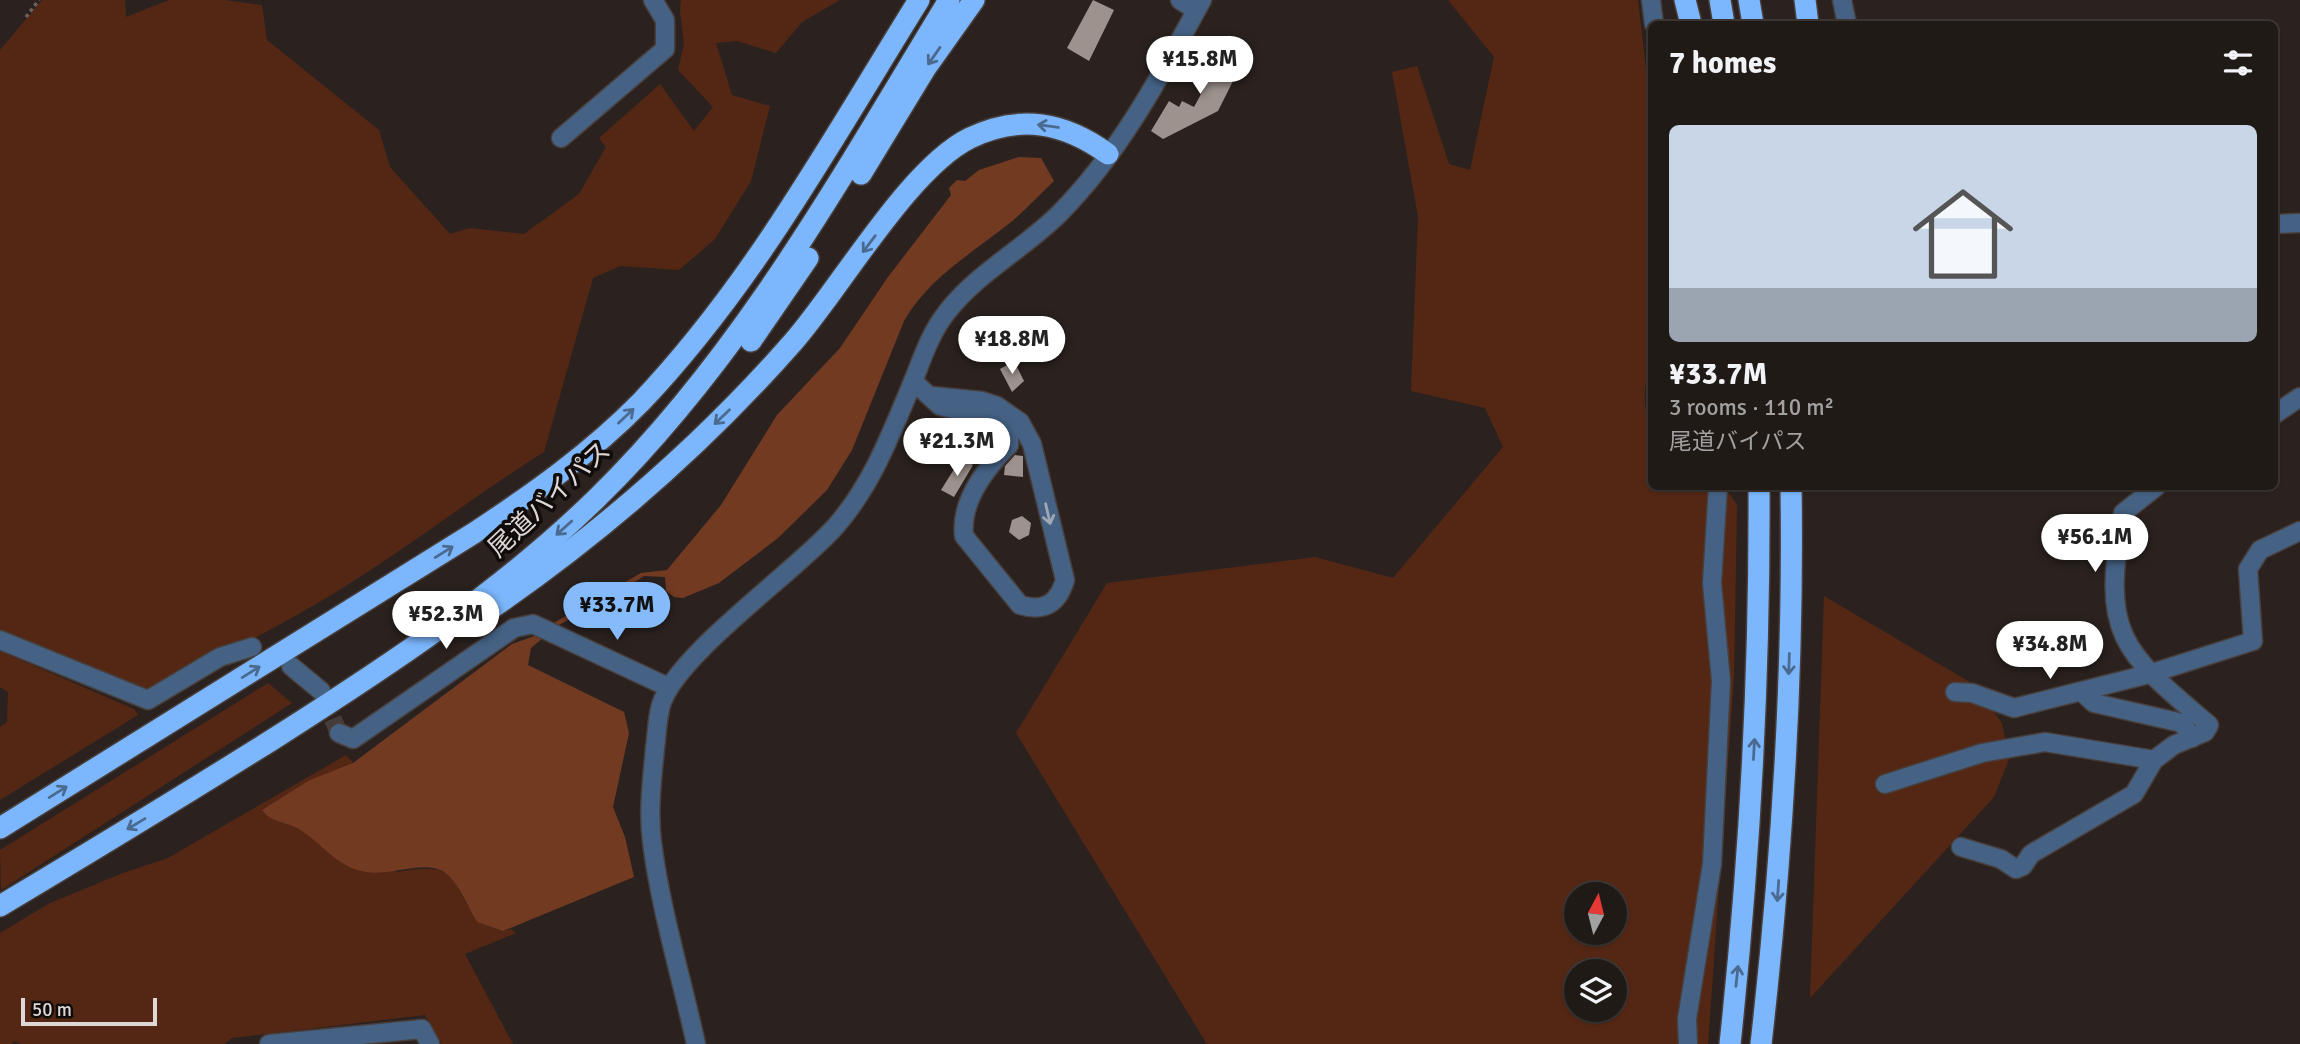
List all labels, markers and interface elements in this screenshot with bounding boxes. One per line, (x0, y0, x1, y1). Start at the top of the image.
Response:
pin: ¥15.8M (1143, 36, 1257, 96)
text: ¥15.8M (1162, 44, 1238, 73)
icon: filters (2219, 44, 2257, 82)
text: 7 homes (1669, 45, 1776, 82)
one-way arrow (927, 46, 941, 65)
one-way arrow (1037, 119, 1059, 132)
icon: home (1900, 171, 2026, 297)
one-way arrow (862, 234, 877, 253)
pin: ¥18.8M (955, 316, 1069, 376)
text: ¥18.8M (974, 324, 1050, 353)
text: ¥33.7M (1669, 356, 1767, 393)
text: 3 rooms · 110 m² (1669, 393, 1834, 422)
one-way arrow (617, 407, 634, 424)
one-way arrow (714, 408, 731, 425)
pin: ¥21.3M (900, 419, 1014, 478)
text: ¥21.3M (919, 426, 995, 455)
text: 尾道バイパス (1669, 427, 1807, 456)
street label: 尾道バイパス (482, 435, 617, 564)
one-way arrow (1042, 502, 1055, 525)
pin: ¥56.1M (2038, 514, 2152, 574)
one-way arrow (555, 520, 573, 536)
text: ¥56.1M (2057, 522, 2133, 551)
one-way arrow (434, 544, 454, 558)
pin: ¥33.7M (560, 582, 674, 642)
text: ¥33.7M (579, 590, 655, 619)
pin: ¥52.3M (389, 592, 503, 651)
text: ¥52.3M (408, 599, 484, 628)
pin: ¥34.8M (1993, 622, 2107, 681)
text: ¥34.8M (2012, 629, 2088, 658)
one-way arrow (1783, 652, 1796, 675)
one-way arrow (241, 664, 260, 679)
one-way arrow (1748, 738, 1761, 761)
one-way arrow (48, 785, 67, 800)
one-way arrow (126, 817, 146, 831)
one-way arrow (1771, 880, 1784, 903)
north arrow (1564, 882, 1628, 945)
map controls (1564, 882, 1627, 1022)
button: layers (1564, 959, 1627, 1022)
one-way arrow (1731, 965, 1744, 988)
scale bar (21, 995, 158, 1027)
text: 50 m (32, 998, 72, 1022)

